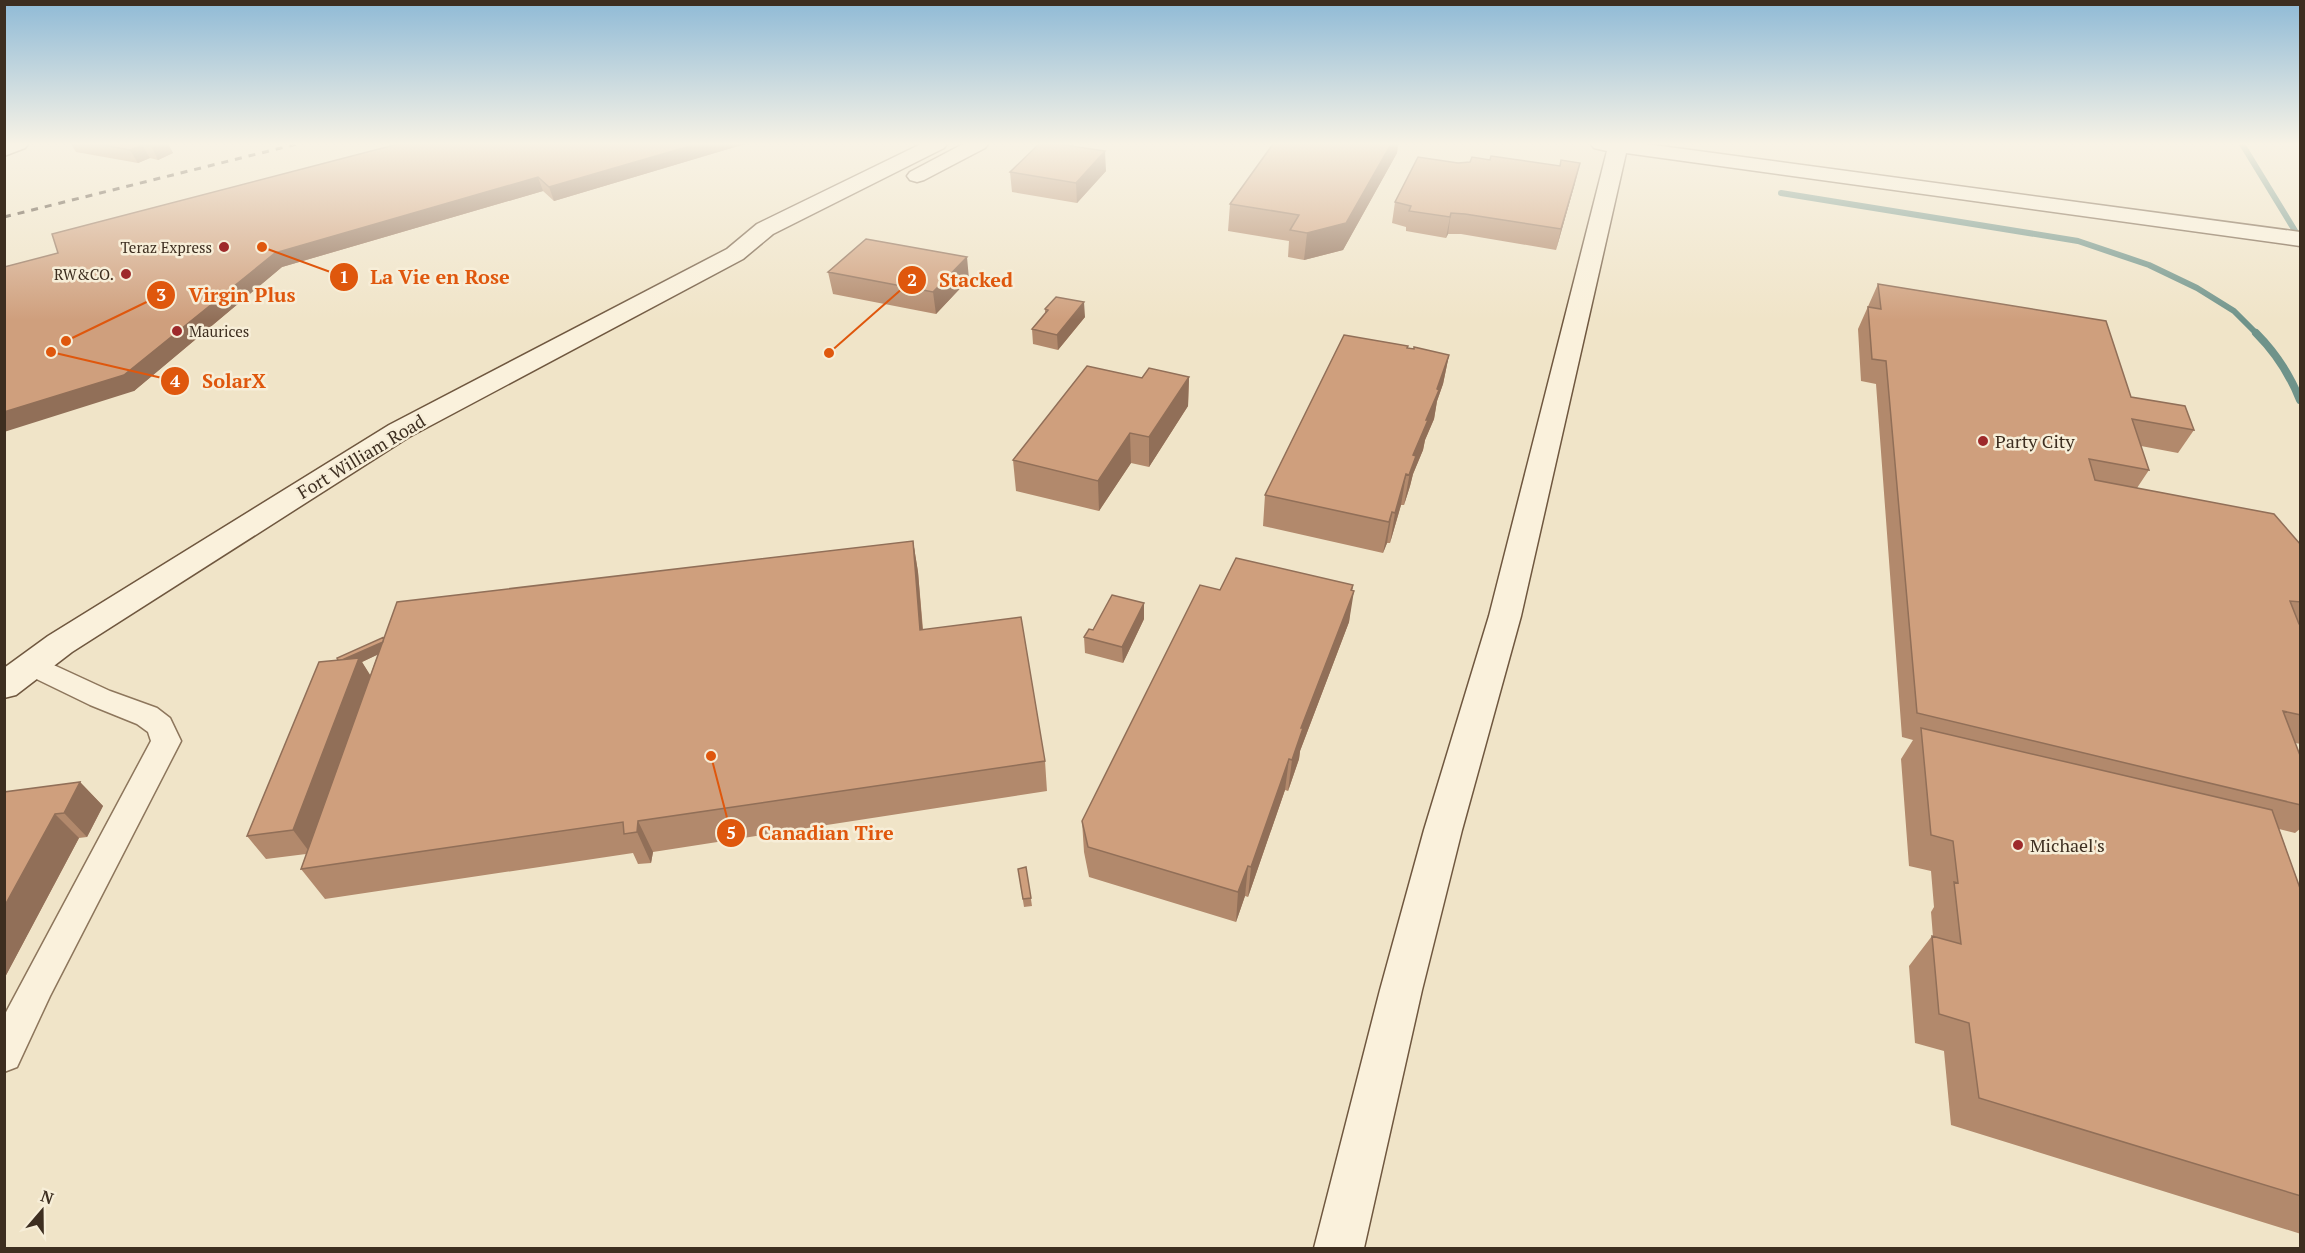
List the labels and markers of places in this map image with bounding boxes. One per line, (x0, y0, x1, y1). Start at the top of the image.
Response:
place label: Teraz Express (121, 237, 212, 257)
marker: Teraz Express (217, 240, 231, 254)
callout: La Vie en Rose (329, 258, 522, 296)
callout: Stacked (897, 261, 1025, 299)
place label: RW&CO. (54, 264, 114, 284)
marker: RW&CO. (119, 267, 133, 281)
callout: Virgin Plus (146, 276, 307, 314)
place label: Maurices (189, 321, 249, 341)
marker: Maurices (170, 324, 184, 338)
callout: SolarX (160, 362, 278, 400)
place label: Party City (1995, 429, 2076, 453)
marker: Party City (1976, 434, 1990, 448)
callout: Canadian Tire (716, 814, 905, 852)
place label: Michael's (2030, 833, 2105, 857)
marker: Michael's (2011, 838, 2025, 852)

